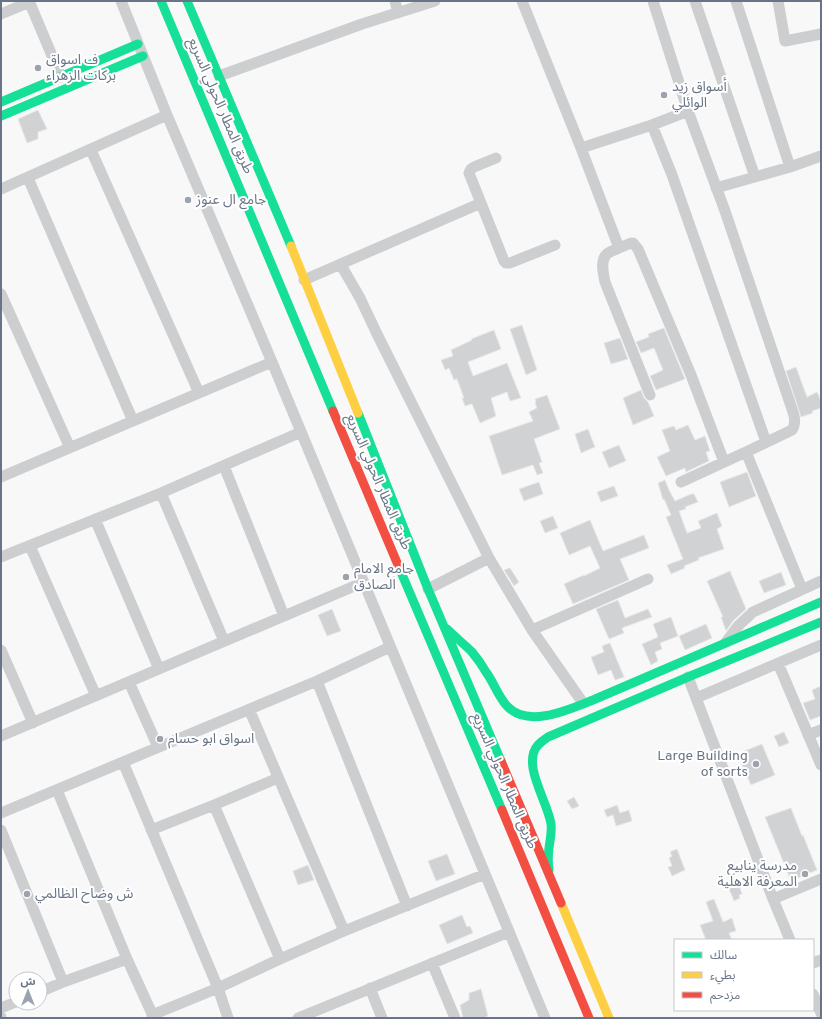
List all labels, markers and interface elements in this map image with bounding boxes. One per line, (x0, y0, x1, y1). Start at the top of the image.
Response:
street label: طريق المطار الحولي السريع (182, 35, 256, 177)
place label: ف اسواق بركات الزهراء (46, 52, 116, 85)
marker: ف اسواق بركات الزهراء (33, 63, 43, 73)
place label: أسواق زيد الوائلي (672, 77, 727, 113)
marker: أسواق زيد الوائلي (659, 90, 669, 100)
place label: جامع ال عنوز (195, 192, 266, 210)
marker: جامع ال عنوز (183, 195, 193, 205)
street label: طريق المطار الحولي السريع (340, 411, 414, 553)
place label: جامع الامام الصادق (354, 561, 414, 594)
marker: جامع الامام الصادق (341, 572, 351, 582)
street label: طريق المطار الحولي السريع (466, 710, 540, 852)
place label: اسواق ابو حسام (168, 731, 254, 749)
marker: اسواق ابو حسام (155, 734, 165, 744)
place label: Large Building of sorts (657, 748, 748, 781)
marker: Large Building of sorts (751, 759, 761, 769)
place label: مدرسة ينابيع المعرفة الاهلية (717, 858, 797, 891)
marker: مدرسة ينابيع المعرفة الاهلية (800, 869, 810, 879)
place label: ش وضاح الظالمي (35, 886, 134, 904)
marker: ش وضاح الظالمي (22, 889, 32, 899)
legend (674, 939, 814, 1011)
text: سالك (710, 948, 737, 964)
text: بطيء (710, 968, 736, 985)
north arrow (8, 971, 48, 1011)
text: ش (20, 975, 36, 989)
text: مزدحم (710, 988, 740, 1004)

